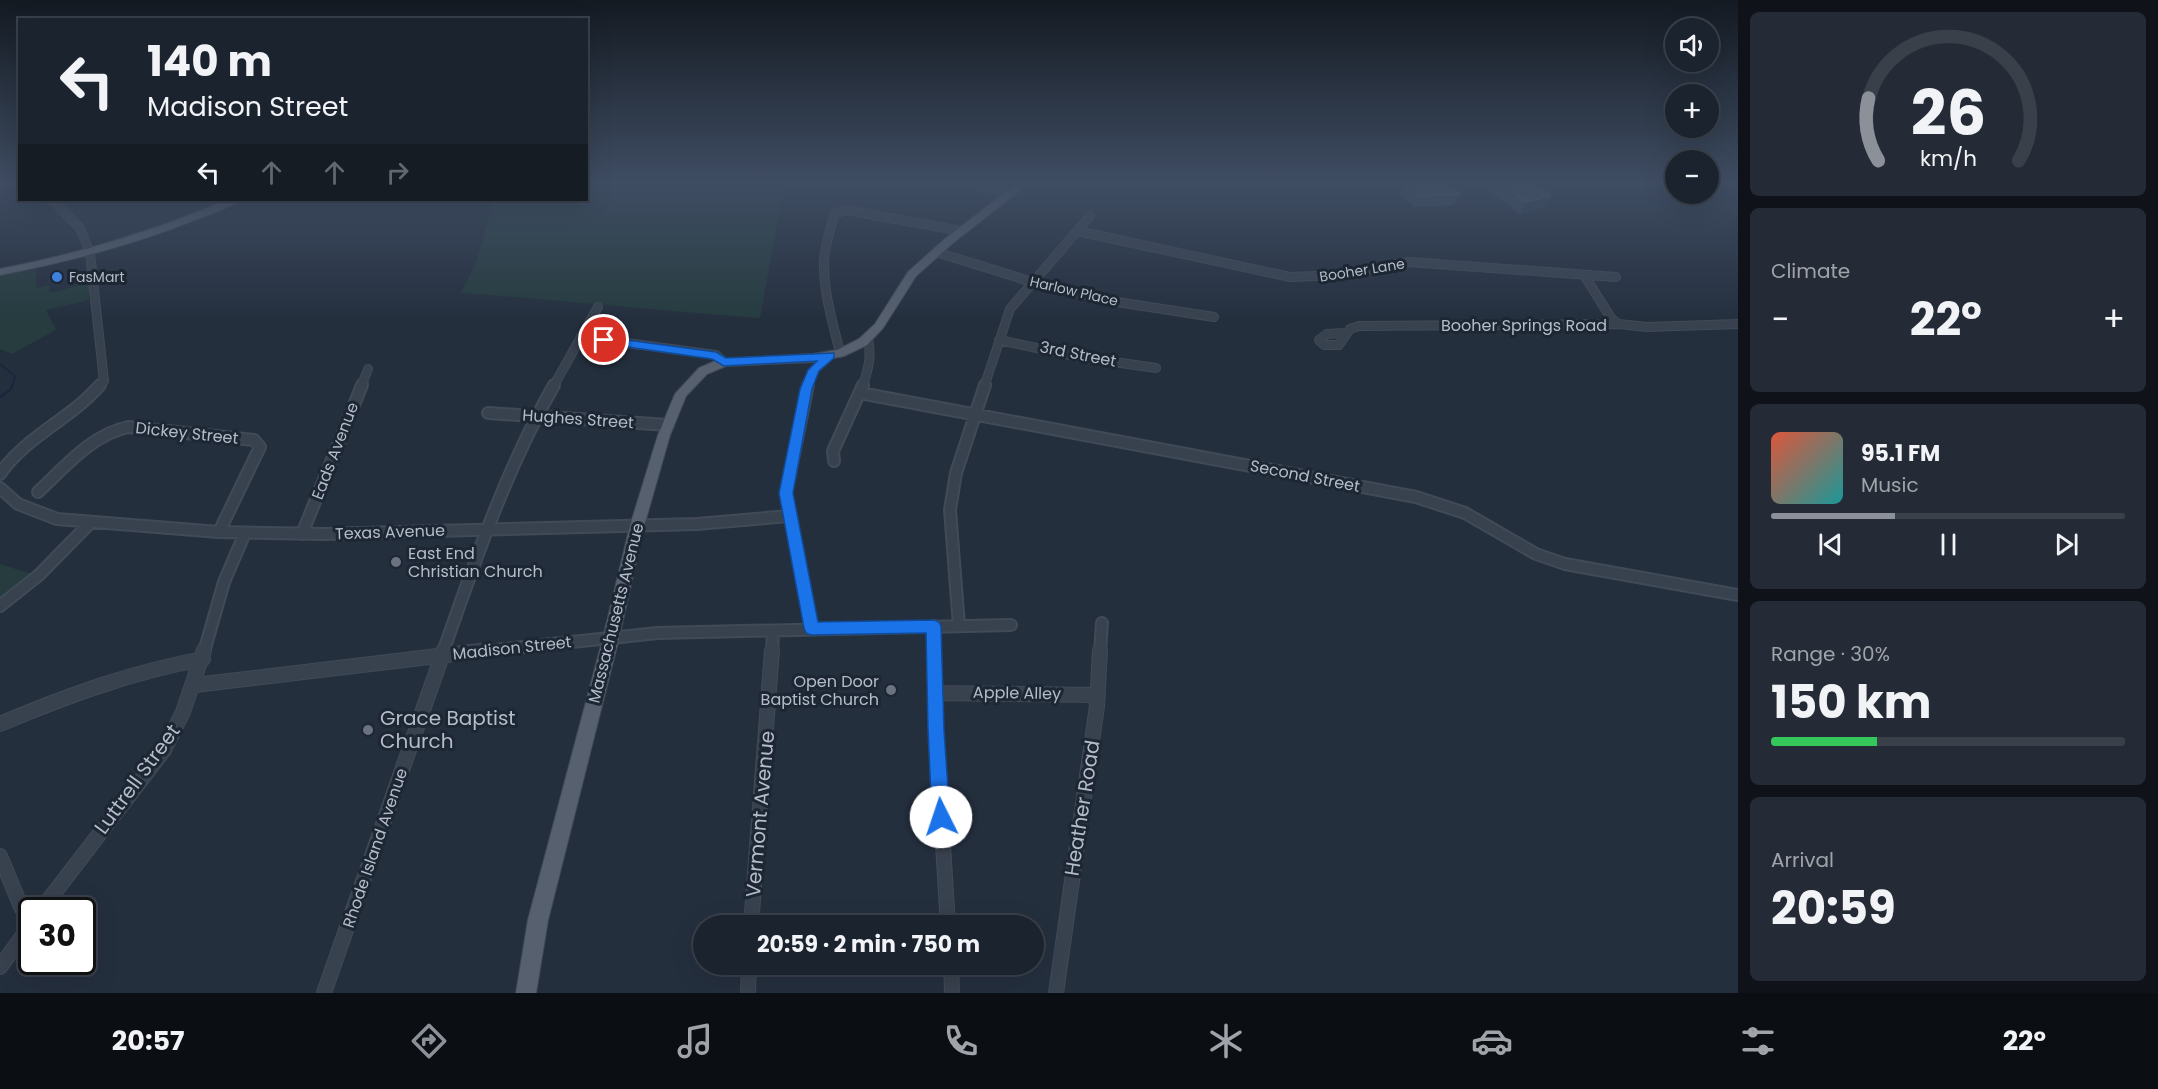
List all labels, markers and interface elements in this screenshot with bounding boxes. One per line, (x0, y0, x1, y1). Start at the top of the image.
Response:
map controls (1665, 18, 1719, 204)
button: sound (1665, 18, 1719, 72)
text: 140 m (147, 32, 272, 91)
icon: left (48, 42, 126, 120)
text: 26 (1910, 69, 1986, 157)
button: + (1665, 84, 1719, 138)
text: Madison Street (147, 88, 348, 125)
text: km/h (1919, 143, 1977, 174)
button: − (1665, 150, 1719, 204)
icon: left (192, 156, 225, 189)
icon: ahead (255, 156, 288, 189)
icon: ahead (318, 156, 351, 189)
icon: right (381, 156, 414, 189)
street label: Booher Lane (1318, 253, 1406, 287)
text: Climate (1771, 257, 1850, 285)
place label: FasMart (69, 267, 125, 287)
marker: FasMart (50, 270, 64, 284)
street label: Harlow Place (1028, 271, 1120, 311)
text: 22° (1910, 288, 1982, 351)
text: − (1771, 296, 1789, 343)
text: + (2102, 296, 2125, 343)
pin (578, 314, 629, 365)
street label: Booher Springs Road (1441, 314, 1607, 337)
icon: arrive (587, 323, 620, 356)
street label: 3rd Street (1038, 335, 1118, 373)
street label: Eads Avenue (306, 399, 364, 503)
street label: Hughes Street (521, 404, 635, 434)
street label: Dickey Street (134, 416, 240, 450)
text: 95.1 FM (1861, 438, 1940, 469)
street label: Second Street (1248, 454, 1362, 498)
text: Music (1861, 471, 1919, 499)
street label: Texas Avenue (335, 519, 445, 545)
street label: Massachusetts Avenue (582, 520, 650, 706)
icon: previous (1814, 528, 1847, 561)
icon: pause (1932, 528, 1965, 561)
icon: next (2050, 528, 2083, 561)
place label: East End Christian Church (408, 542, 543, 583)
marker: East End Christian Church (389, 555, 403, 569)
street label: Madison Street (451, 630, 573, 666)
text: Range · 30% (1771, 640, 1890, 668)
place label: Open Door Baptist Church (761, 670, 879, 711)
text: 150 km (1771, 671, 1932, 734)
street label: Apple Alley (973, 681, 1061, 705)
marker: Open Door Baptist Church (884, 683, 898, 697)
place label: Grace Baptist Church (380, 704, 516, 755)
street label: Luttrell Street (88, 718, 186, 840)
marker: Grace Baptist Church (361, 723, 375, 737)
street label: Vermont Avenue (739, 729, 781, 899)
street label: Heather Road (1057, 738, 1107, 878)
street label: Rhode Island Avenue (337, 765, 413, 931)
position arrow (909, 785, 973, 849)
text: Arrival (1771, 846, 1834, 874)
text: 20:59 (1771, 877, 1896, 940)
speed limit sign: 30 (18, 897, 96, 975)
text: 20:59 · 2 min · 750 m (757, 929, 980, 960)
icon: directions (408, 1020, 450, 1062)
icon: music (674, 1020, 716, 1062)
icon: phone (940, 1020, 982, 1062)
icon: climate (1205, 1020, 1247, 1062)
icon: car (1471, 1020, 1513, 1062)
icon: filters (1737, 1020, 1779, 1062)
text: 20:57 (112, 1022, 185, 1059)
text: 22° (2003, 1022, 2046, 1059)

